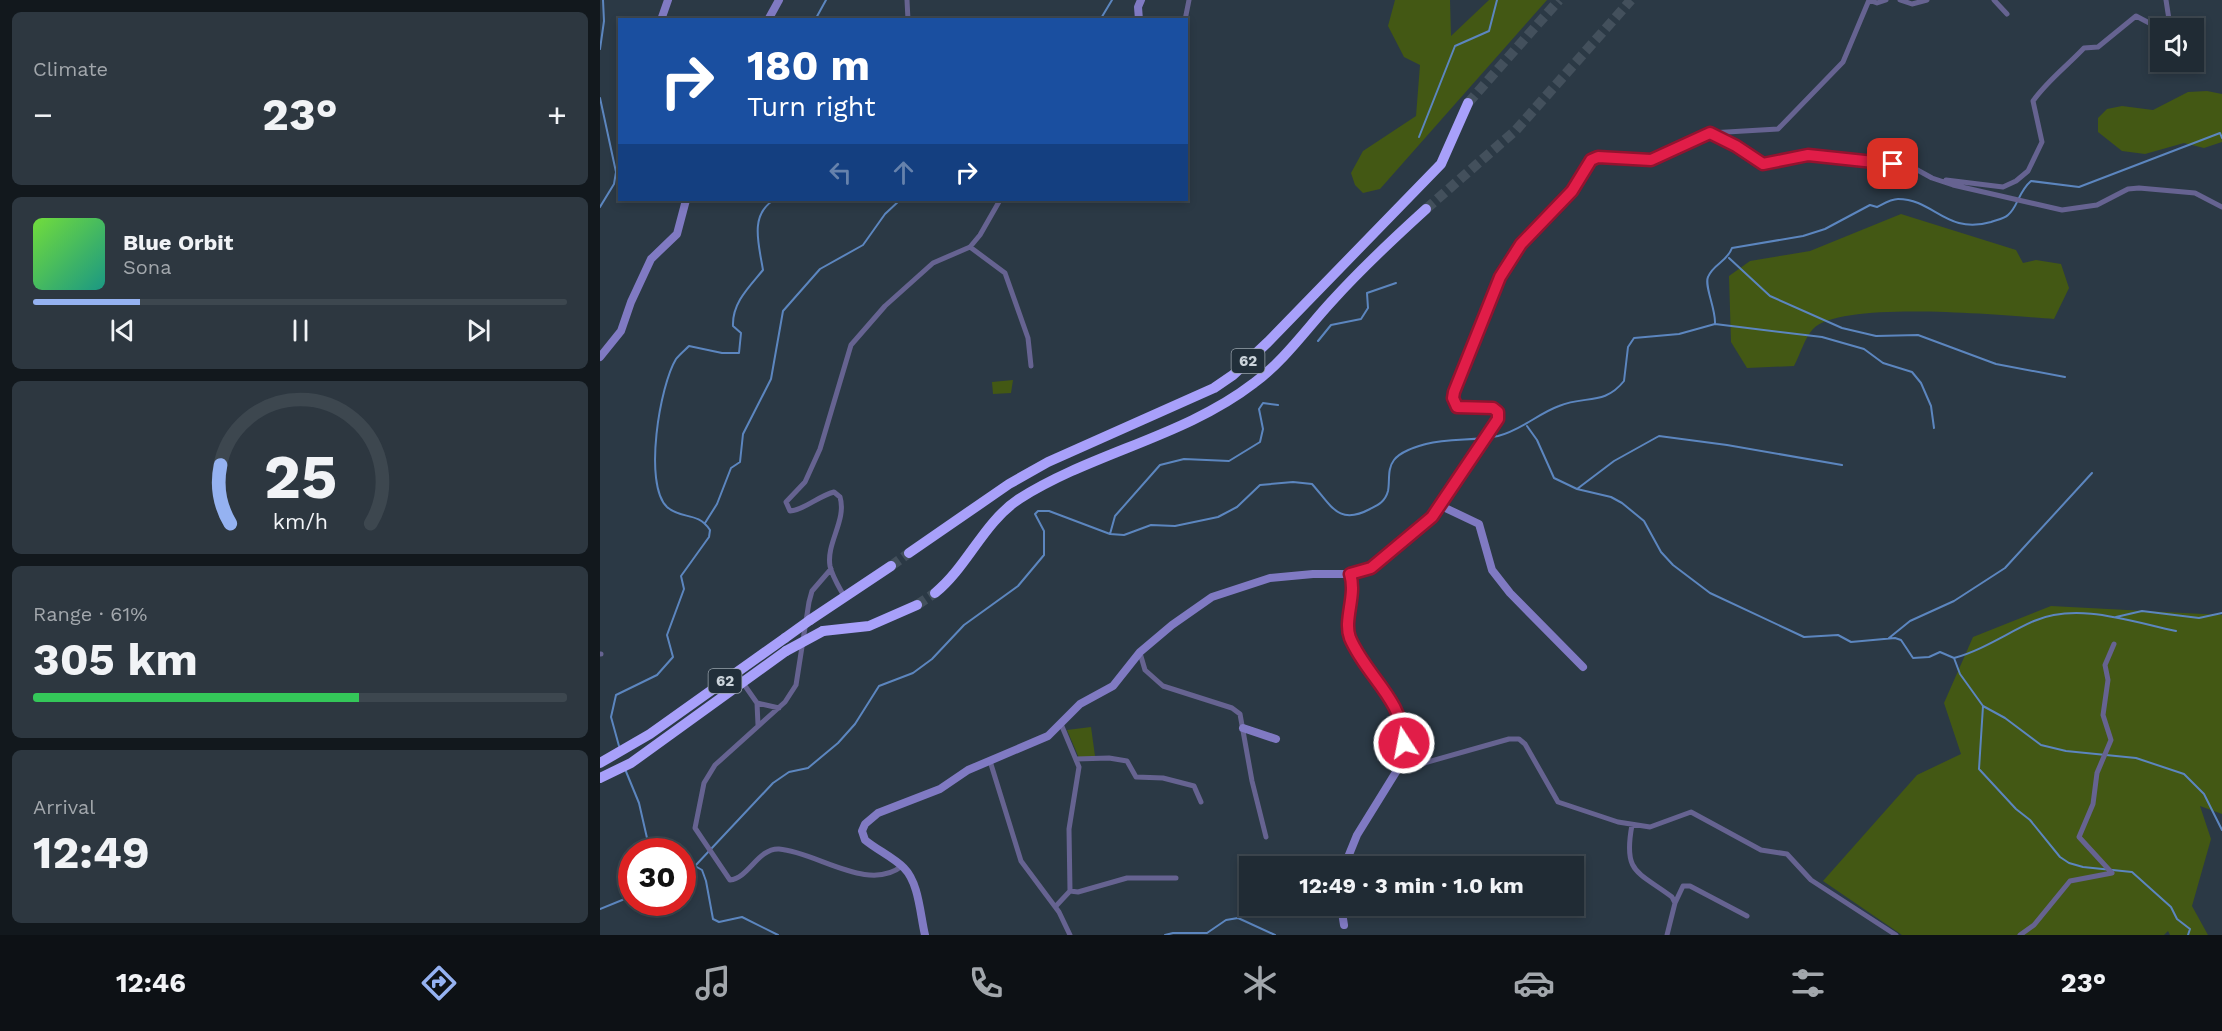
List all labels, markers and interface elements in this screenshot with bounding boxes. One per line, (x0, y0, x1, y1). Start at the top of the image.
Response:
map controls (2150, 18, 2204, 72)
button: sound (2150, 18, 2204, 72)
text: 180 m (747, 41, 870, 90)
icon: right (648, 42, 726, 120)
text: Climate (33, 57, 108, 81)
text: 23° (262, 88, 338, 141)
text: Turn right (747, 91, 876, 123)
text: − (33, 95, 53, 134)
text: + (547, 95, 567, 134)
pin (1867, 138, 1918, 189)
icon: arrive (1876, 147, 1909, 180)
icon: left (824, 156, 857, 189)
icon: ahead (887, 156, 920, 189)
icon: right (950, 156, 983, 189)
text: Blue Orbit (123, 230, 233, 255)
text: Sona (123, 255, 172, 279)
icon: previous (106, 314, 139, 347)
icon: pause (284, 314, 317, 347)
icon: next (462, 314, 495, 347)
road number: 62 (1232, 349, 1264, 373)
text: 25 (263, 441, 337, 514)
text: km/h (272, 510, 328, 535)
text: Range · 61% (33, 602, 147, 626)
text: 305 km (33, 633, 198, 686)
road number: 62 (708, 669, 742, 693)
position arrow (1372, 711, 1436, 775)
text: Arrival (33, 795, 95, 819)
text: 12:49 (33, 826, 150, 879)
speed limit sign: 30 (618, 838, 696, 916)
text: 12:49 · 3 min · 1.0 km (1299, 873, 1524, 898)
icon: directions (418, 962, 460, 1004)
icon: music (692, 962, 734, 1004)
icon: phone (965, 962, 1007, 1004)
icon: climate (1239, 962, 1281, 1004)
icon: car (1513, 962, 1555, 1004)
icon: filters (1787, 962, 1829, 1004)
text: 12:46 (116, 967, 186, 999)
text: 23° (2061, 967, 2106, 999)

